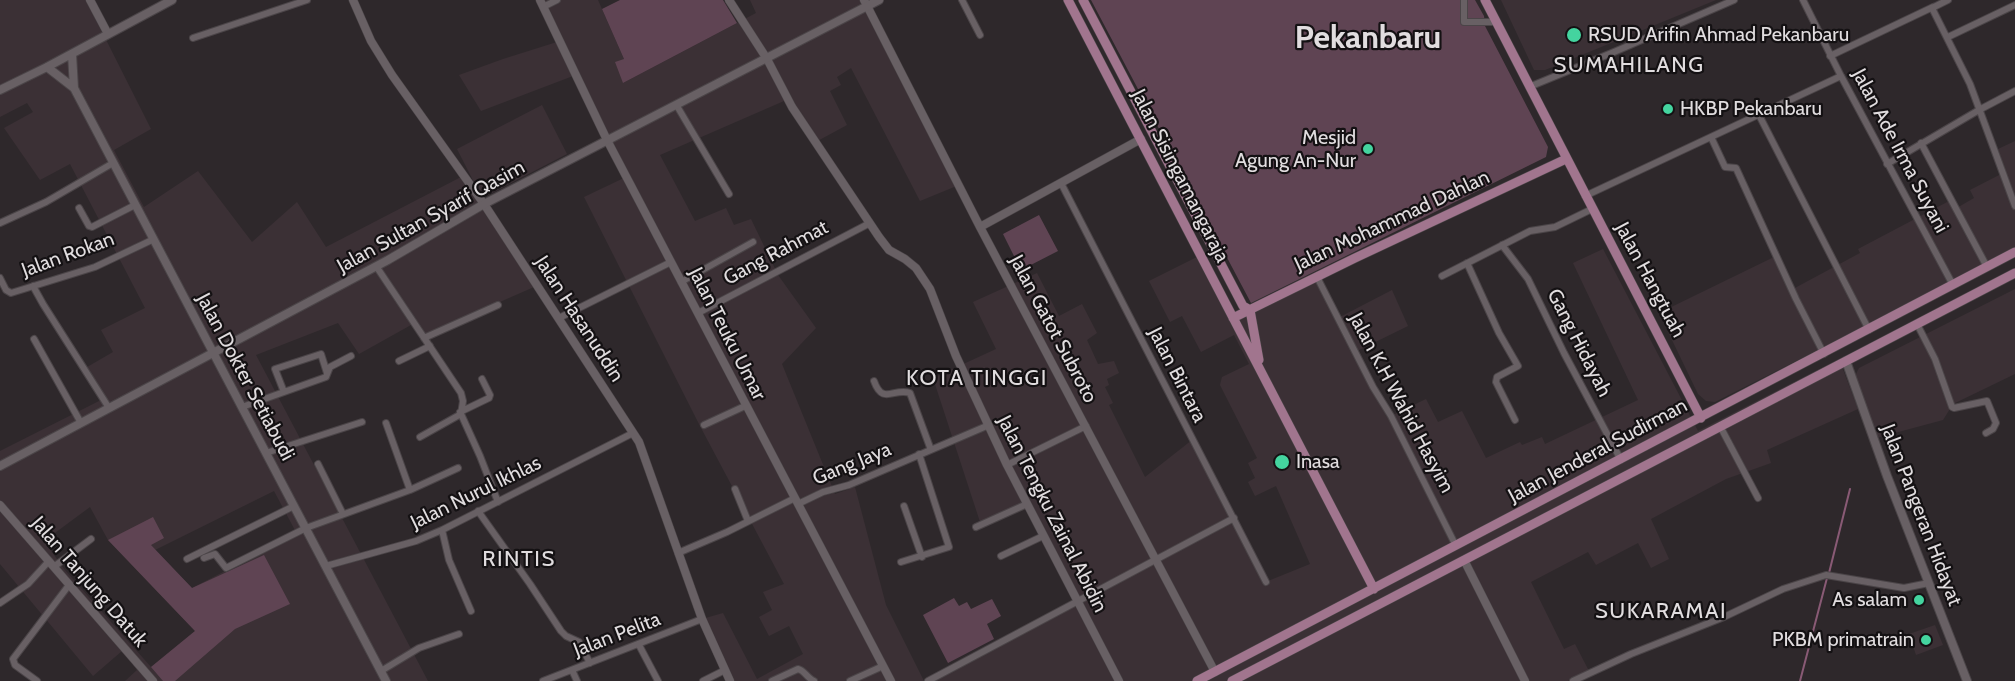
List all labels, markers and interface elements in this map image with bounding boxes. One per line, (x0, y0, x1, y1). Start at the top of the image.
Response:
district label: Pekanbaru (1295, 20, 1441, 58)
place label: RSUD Arifin Ahmad Pekanbaru (1588, 23, 1849, 47)
marker: RSUD Arifin Ahmad Pekanbaru (1565, 26, 1583, 44)
district label: SUMAHILANG (1553, 53, 1705, 79)
street label: Jalan Ade Irma Suyani (1847, 65, 1953, 237)
street label: Jalan Sisingamangaraja (1126, 85, 1234, 267)
place label: HKBP Pekanbaru (1680, 97, 1822, 121)
marker: HKBP Pekanbaru (1661, 102, 1675, 116)
place label: Mesjid Agung An-Nur (1235, 126, 1356, 173)
marker: Mesjid Agung An-Nur (1361, 142, 1375, 156)
street label: Jalan Sultan Syarif Qasim (333, 155, 529, 279)
street label: Jalan Mohammad Dahlan (1291, 165, 1493, 277)
street label: Gang Rahmat (720, 215, 832, 291)
street label: Jalan Hangtuah (1610, 218, 1690, 342)
street label: Jalan Rokan (18, 227, 118, 283)
street label: Jalan Gatot Subroto (1004, 251, 1102, 407)
street label: Jalan Hasanuddin (529, 252, 629, 386)
street label: Jalan Teuku Umar (683, 264, 771, 404)
street label: Gang Hidayah (1542, 285, 1616, 401)
street label: Jalan Dokter Setiabudi (191, 289, 299, 465)
street label: Jalan K.H Wahid Hasyim (1343, 309, 1459, 497)
street label: Jalan Bintara (1143, 323, 1211, 427)
district label: KOTA TINGGI (906, 366, 1048, 392)
street label: Jalan Jenderal Sudirman (1504, 394, 1692, 508)
street label: Jalan Tengku Zainal Abidin (992, 412, 1112, 616)
street label: Jalan Pangeran Hidayat (1875, 421, 1967, 609)
street label: Gang Jaya (809, 437, 895, 491)
place label: Inasa (1296, 450, 1340, 474)
street label: Jalan Nurul Ikhlas (407, 451, 545, 535)
marker: Inasa (1273, 453, 1291, 471)
street label: Jalan Tanjung Datuk (26, 512, 152, 652)
district label: RINTIS (482, 547, 556, 573)
place label: As salam (1832, 588, 1907, 612)
marker: As salam (1912, 593, 1926, 607)
district label: SUKARAMAI (1595, 599, 1727, 625)
street label: Jalan Pelita (570, 607, 664, 663)
place label: PKBM primatrain (1772, 628, 1914, 652)
marker: PKBM primatrain (1919, 633, 1933, 647)

